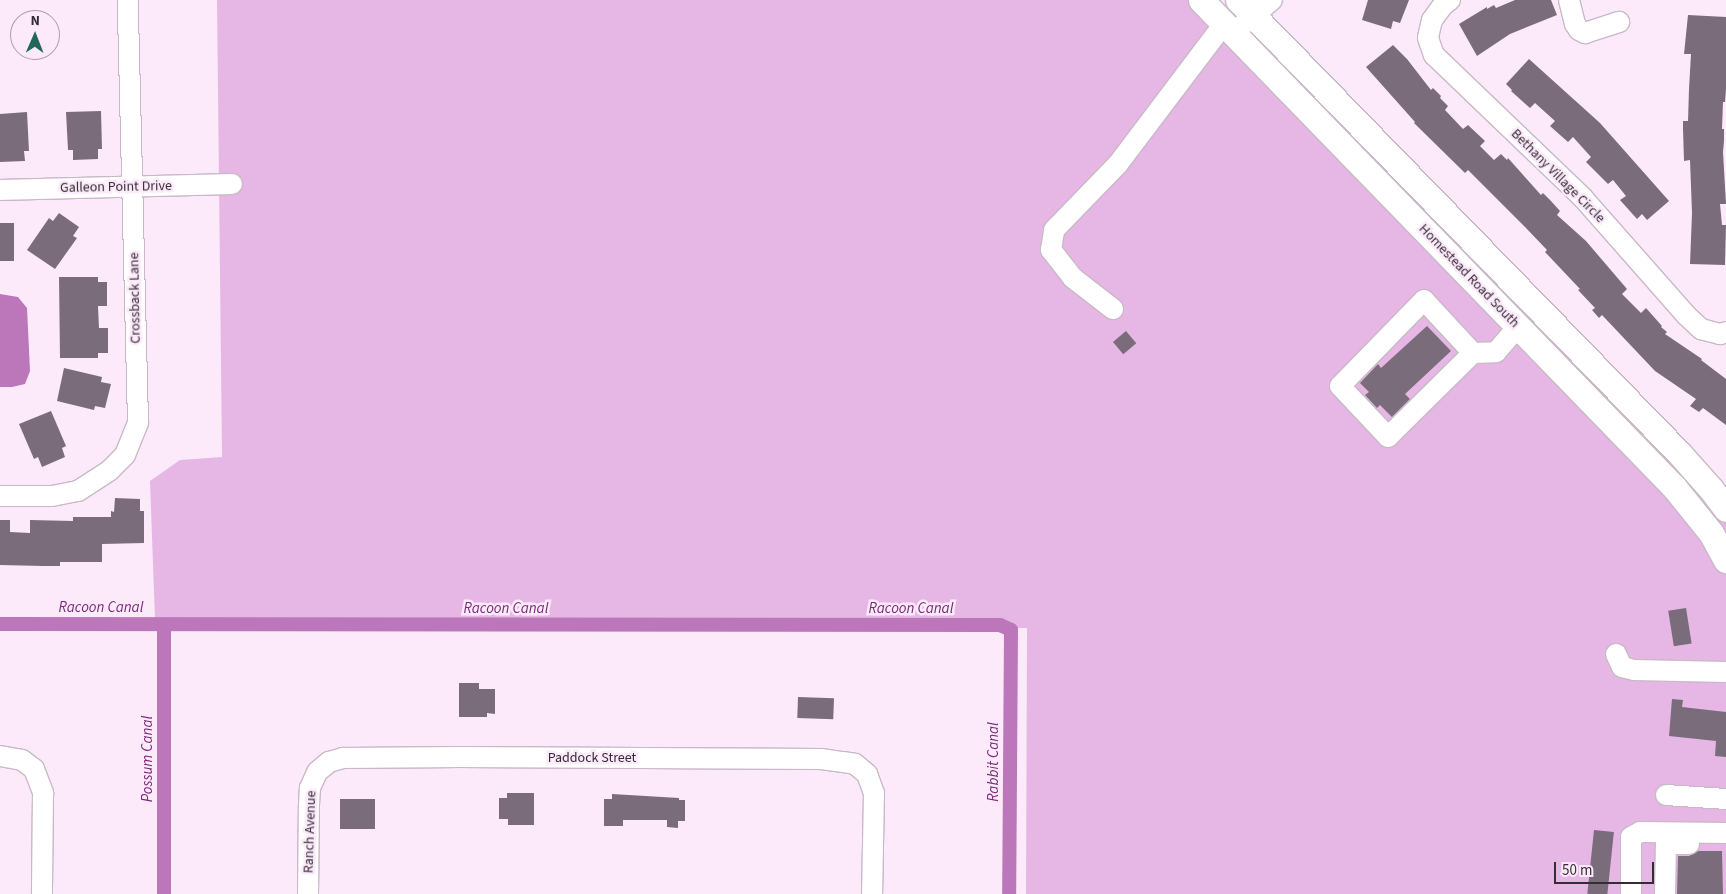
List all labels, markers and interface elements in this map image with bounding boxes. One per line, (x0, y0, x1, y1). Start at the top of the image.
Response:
north arrow (10, 10, 60, 60)
text: N (30, 11, 40, 31)
street label: Bethany Village Circle (1508, 126, 1608, 226)
street label: Galleon Point Drive (60, 178, 172, 196)
street label: Homestead Road South (1415, 221, 1523, 331)
street label: Crossback Lane (126, 252, 144, 344)
water label: Racoon Canal (59, 599, 143, 617)
water label: Racoon Canal (464, 600, 548, 618)
water label: Racoon Canal (869, 600, 953, 618)
water label: Possum Canal (139, 716, 157, 802)
water label: Rabbit Canal (985, 722, 1003, 802)
street label: Paddock Street (548, 750, 636, 766)
street label: Ranch Avenue (300, 790, 320, 874)
scale bar (1556, 852, 1656, 884)
text: 50 m (1562, 860, 1592, 881)

